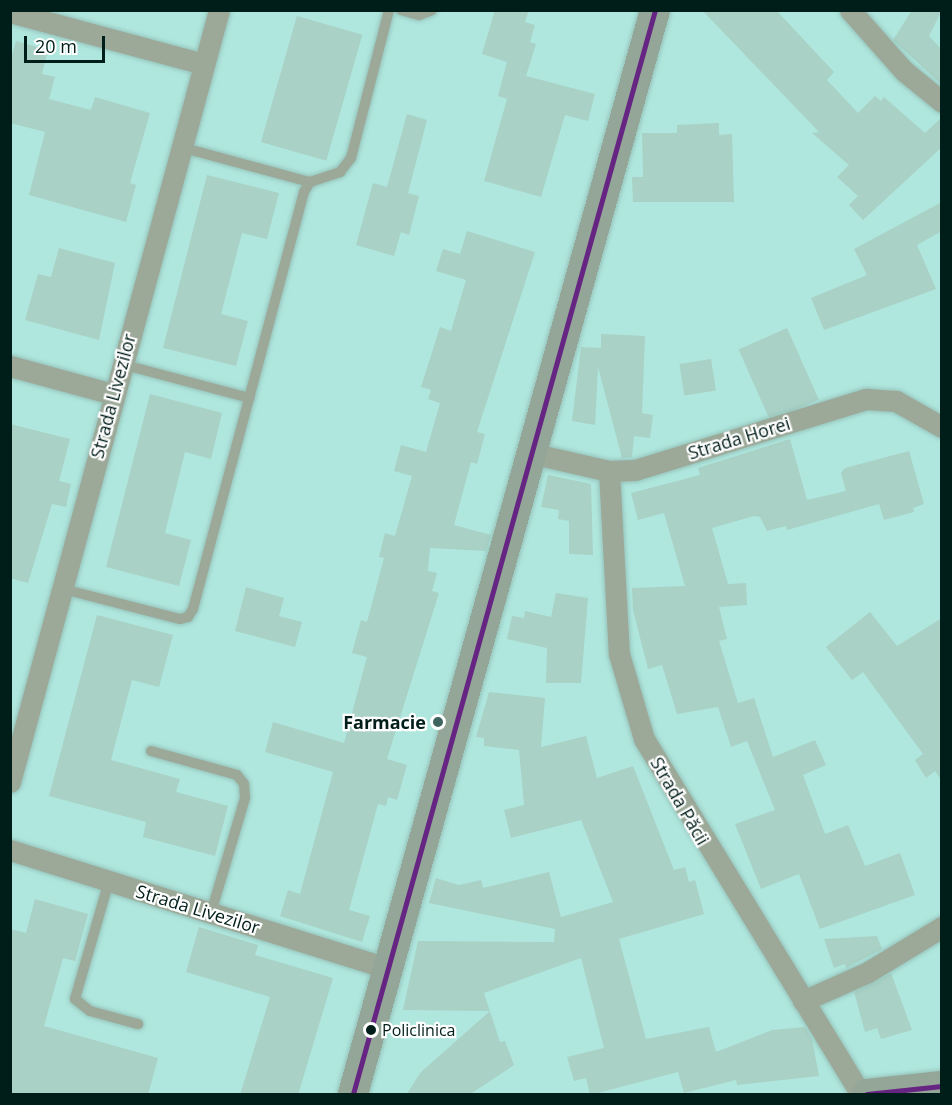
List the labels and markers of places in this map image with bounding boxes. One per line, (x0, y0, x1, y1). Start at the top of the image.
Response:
place label: Farmacie (343, 711, 426, 733)
marker: Farmacie (431, 715, 445, 729)
place label: Policlinica (382, 1020, 455, 1040)
marker: Policlinica (365, 1024, 377, 1036)

